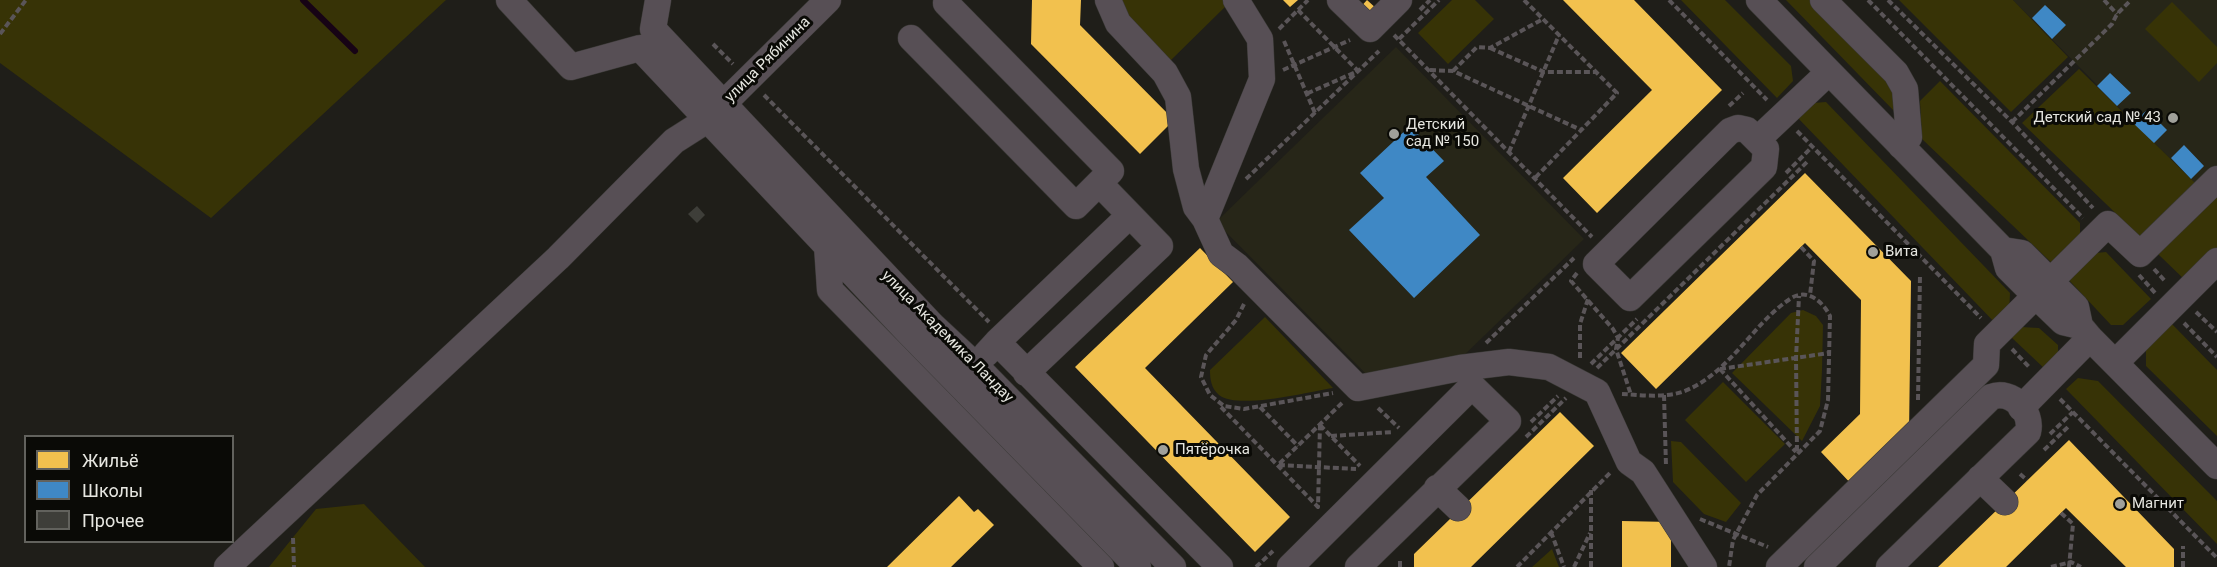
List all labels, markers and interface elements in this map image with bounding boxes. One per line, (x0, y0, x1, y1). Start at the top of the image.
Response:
street label: улица Рябинина (721, 13, 815, 107)
place label: Детский сад № 43 (2033, 109, 2161, 127)
marker: Детский сад № 43 (2166, 111, 2180, 125)
place label: Детский сад № 150 (1406, 116, 1479, 151)
marker: Детский сад № 150 (1387, 127, 1401, 141)
place label: Вита (1885, 243, 1918, 261)
marker: Вита (1866, 245, 1880, 259)
street label: улица Академика Ландау (877, 267, 1017, 407)
legend (24, 435, 234, 543)
place label: Пятёрочка (1175, 441, 1250, 459)
marker: Пятёрочка (1156, 443, 1170, 457)
text: Жильё (82, 450, 138, 471)
text: Школы (82, 480, 143, 501)
place label: Магнит (2132, 495, 2184, 513)
marker: Магнит (2113, 497, 2127, 511)
text: Прочее (82, 510, 144, 531)

